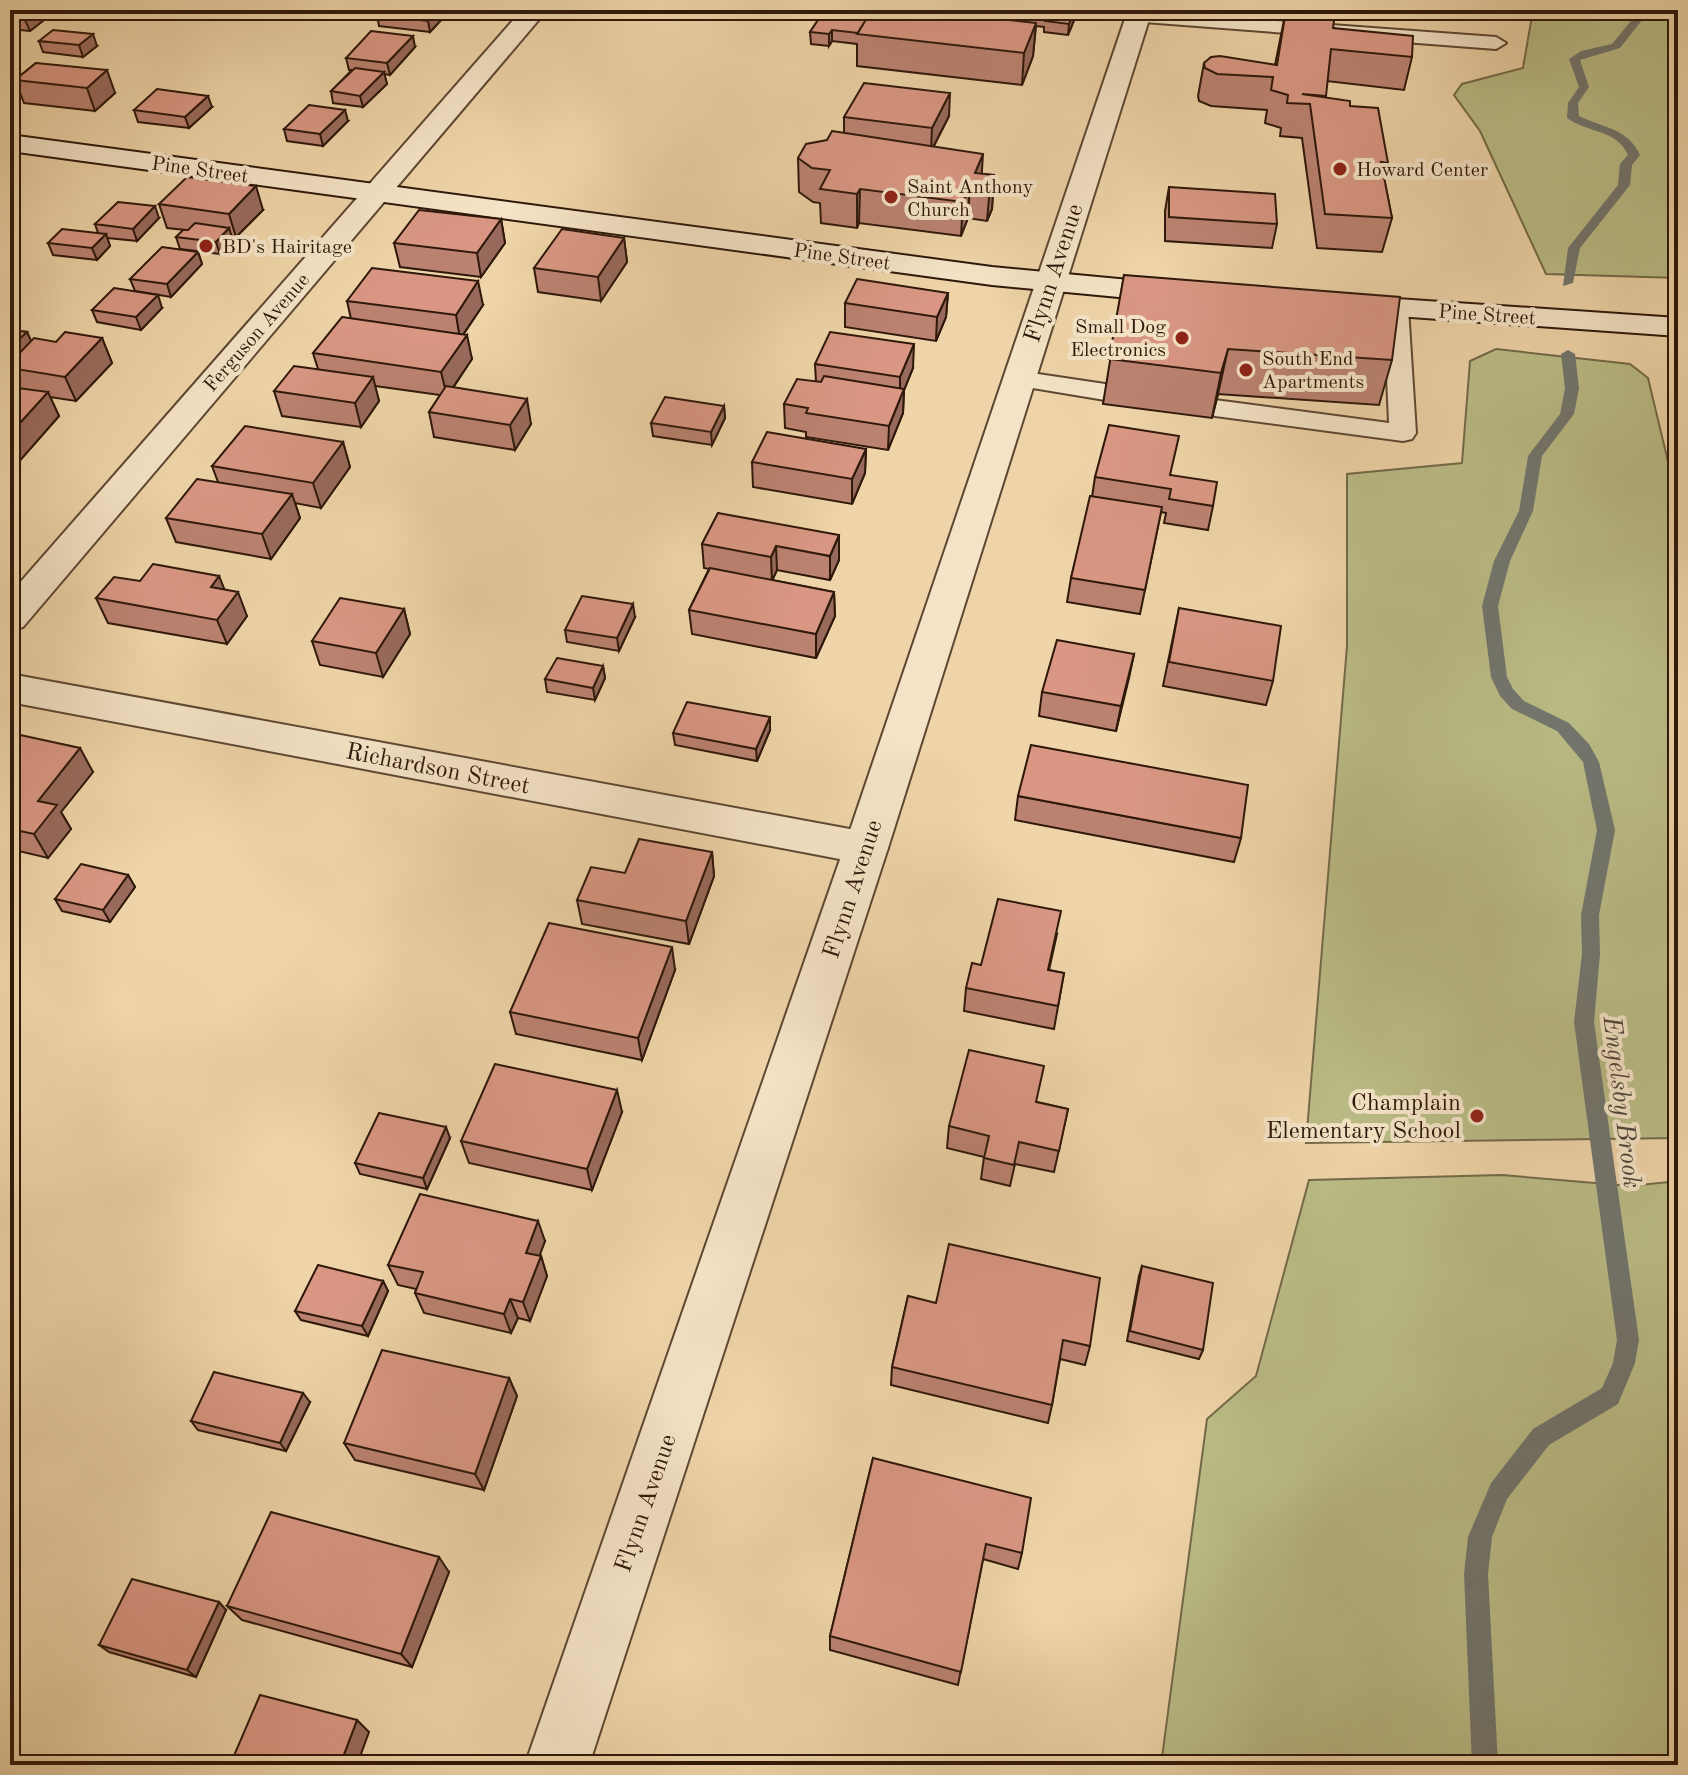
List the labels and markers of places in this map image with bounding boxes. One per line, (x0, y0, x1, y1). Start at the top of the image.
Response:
marker: Howard Center (1331, 160, 1349, 178)
place label: Howard Center (1356, 161, 1488, 181)
place label: Saint Anthony Church (907, 178, 1034, 221)
marker: Saint Anthony Church (882, 188, 900, 206)
marker: BD's Hairitage (197, 237, 215, 255)
place label: BD's Hairitage (222, 238, 352, 258)
place label: Small Dog Electronics (1070, 318, 1166, 361)
marker: Small Dog Electronics (1173, 329, 1191, 347)
place label: South End Apartments (1262, 350, 1364, 393)
marker: South End Apartments (1237, 361, 1255, 379)
place label: Champlain Elementary School (1266, 1092, 1461, 1144)
marker: Champlain Elementary School (1468, 1107, 1486, 1125)

